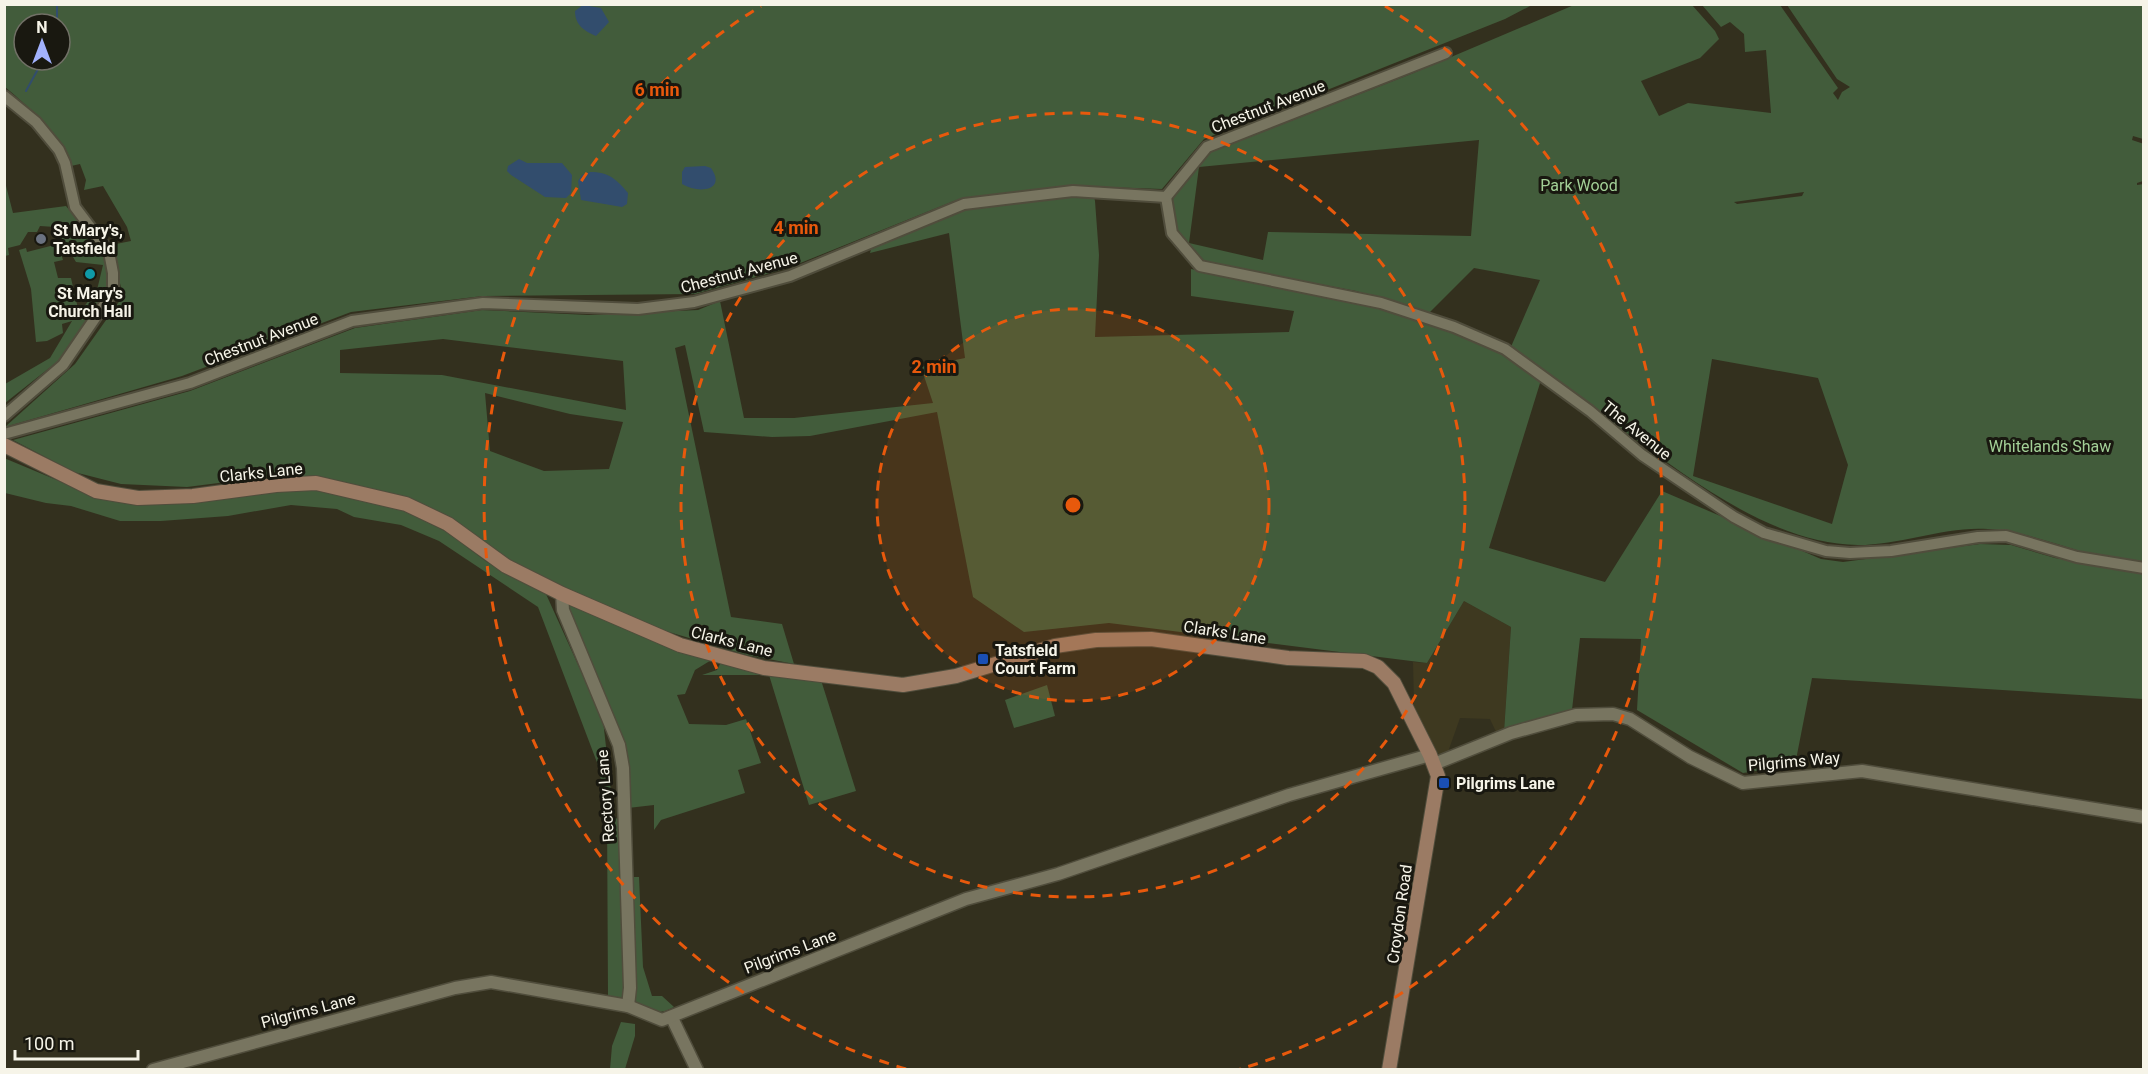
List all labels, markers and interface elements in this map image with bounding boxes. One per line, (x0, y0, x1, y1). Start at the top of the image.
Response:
north arrow (12, 12, 72, 72)
text: N (36, 18, 48, 37)
street label: Chestnut Avenue (1209, 76, 1328, 137)
text: 6 min (634, 79, 680, 100)
park label: Park Wood (1540, 176, 1618, 195)
text: 4 min (773, 217, 819, 238)
place label: St Mary's, Tatsfield (53, 221, 123, 258)
marker: St Mary's, Tatsfield (34, 232, 48, 246)
street label: Chestnut Avenue (679, 248, 800, 297)
marker: St Mary's Church Hall (83, 267, 97, 281)
place label: St Mary's Church Hall (48, 284, 132, 321)
street label: Chestnut Avenue (202, 309, 321, 370)
text: 2 min (911, 356, 957, 377)
street label: The Avenue (1598, 397, 1675, 464)
park label: Whitelands Shaw (1989, 437, 2111, 456)
street label: Clarks Lane (219, 459, 304, 486)
centre of rings (1063, 495, 1083, 515)
street label: Clarks Lane (1182, 617, 1268, 648)
street label: Clarks Lane (689, 622, 775, 661)
place label: Tatsfield Court Farm (995, 641, 1076, 678)
marker: Tatsfield Court Farm (976, 652, 990, 666)
street label: Pilgrims Way (1747, 748, 1841, 775)
street label: Rectory Lane (593, 749, 618, 843)
place label: Pilgrims Lane (1456, 774, 1555, 793)
marker: Pilgrims Lane (1437, 776, 1451, 790)
street label: Croydon Road (1383, 863, 1416, 965)
street label: Pilgrims Lane (741, 925, 839, 978)
street label: Pilgrims Lane (259, 989, 357, 1032)
scale bar (15, 1023, 138, 1061)
text: 100 m (24, 1033, 75, 1054)

